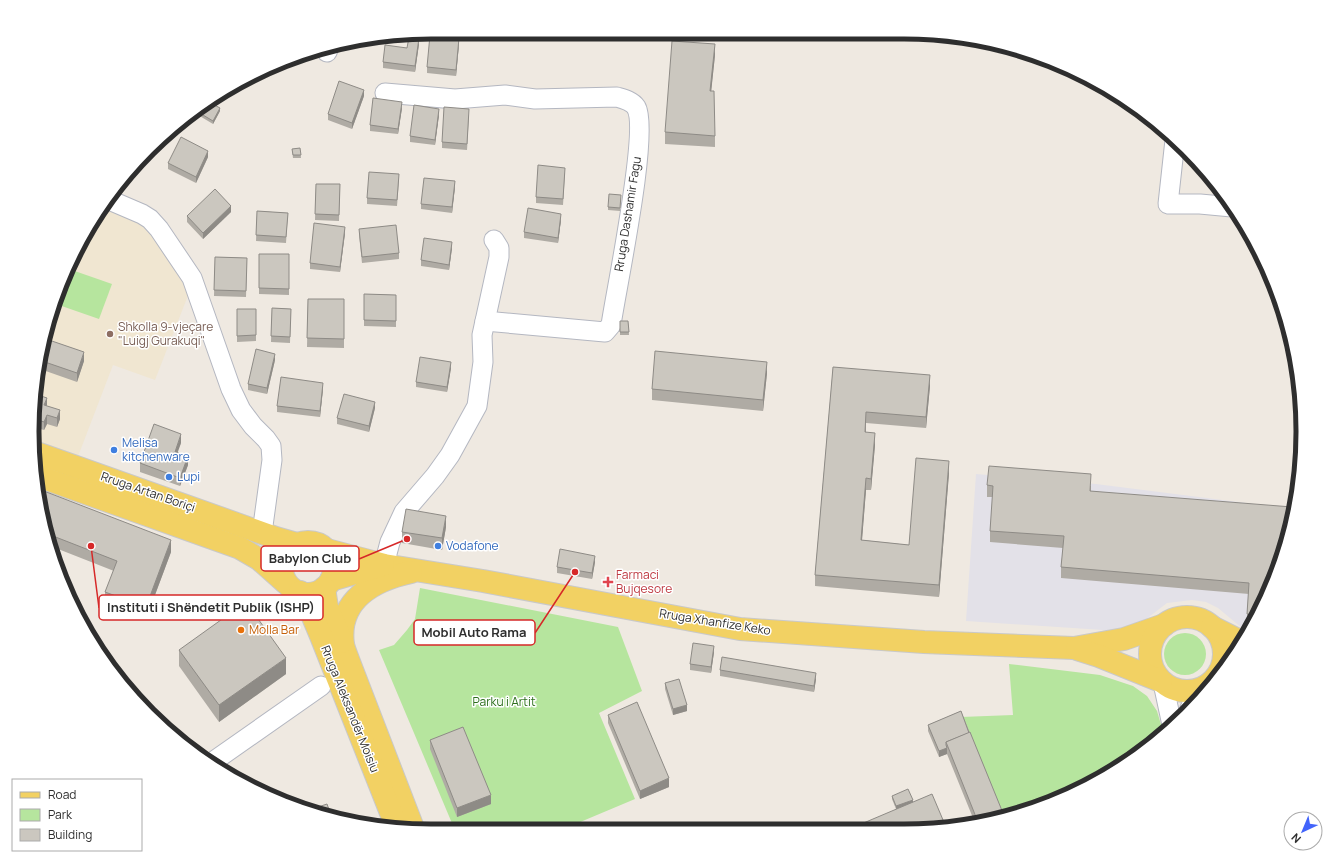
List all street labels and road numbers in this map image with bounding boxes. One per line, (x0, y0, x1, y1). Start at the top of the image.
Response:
street label: Rruga Dashamir Fagu (610, 155, 645, 273)
street label: Rruga Artan Boriçi (99, 467, 198, 516)
street label: Rruga Xhanfize Keko (658, 604, 772, 639)
street label: Rruga Aleksandër Moisiu (317, 643, 384, 775)

